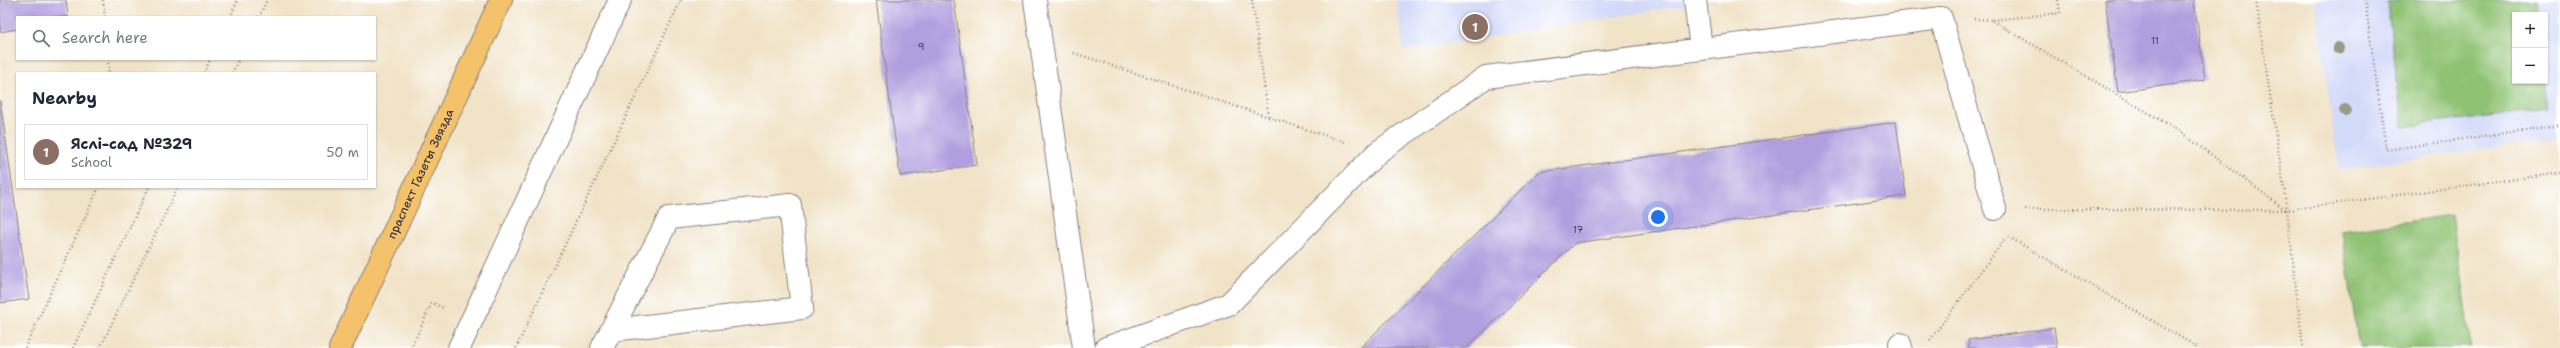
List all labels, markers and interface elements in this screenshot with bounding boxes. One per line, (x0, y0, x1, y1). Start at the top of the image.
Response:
pin: 1 (1462, 12, 1488, 42)
map controls (2512, 12, 2548, 84)
button: + (2512, 12, 2548, 48)
search box (16, 16, 376, 60)
icon: search (30, 27, 52, 49)
text: Search here (62, 28, 148, 48)
house number: 11 (2151, 34, 2159, 47)
house number: 9 (918, 40, 925, 53)
button: − (2512, 48, 2548, 84)
text: Nearby (32, 87, 97, 109)
street label: праспект Газеты Звязда (384, 106, 458, 241)
text: Яслі-сад №329 (71, 134, 192, 154)
text: 1 (43, 144, 49, 161)
text: 50 m (326, 144, 359, 161)
text: School (71, 154, 112, 171)
your location (1648, 207, 1668, 227)
house number: 17 (1573, 223, 1583, 236)

